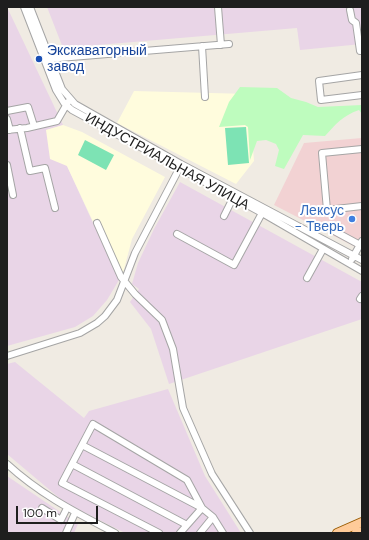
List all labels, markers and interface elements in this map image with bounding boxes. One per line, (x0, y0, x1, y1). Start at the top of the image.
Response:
place label: Экскаваторный завод (47, 43, 147, 76)
marker: Экскаваторный завод (34, 54, 44, 64)
street label: ИНДУСТРИАЛЬНАЯ УЛИЦА (82, 110, 252, 214)
place label: Лексус - Тверь (295, 203, 344, 236)
marker: Лексус - Тверь (347, 214, 357, 224)
scale bar (18, 498, 100, 524)
text: 100 m (23, 505, 57, 521)

